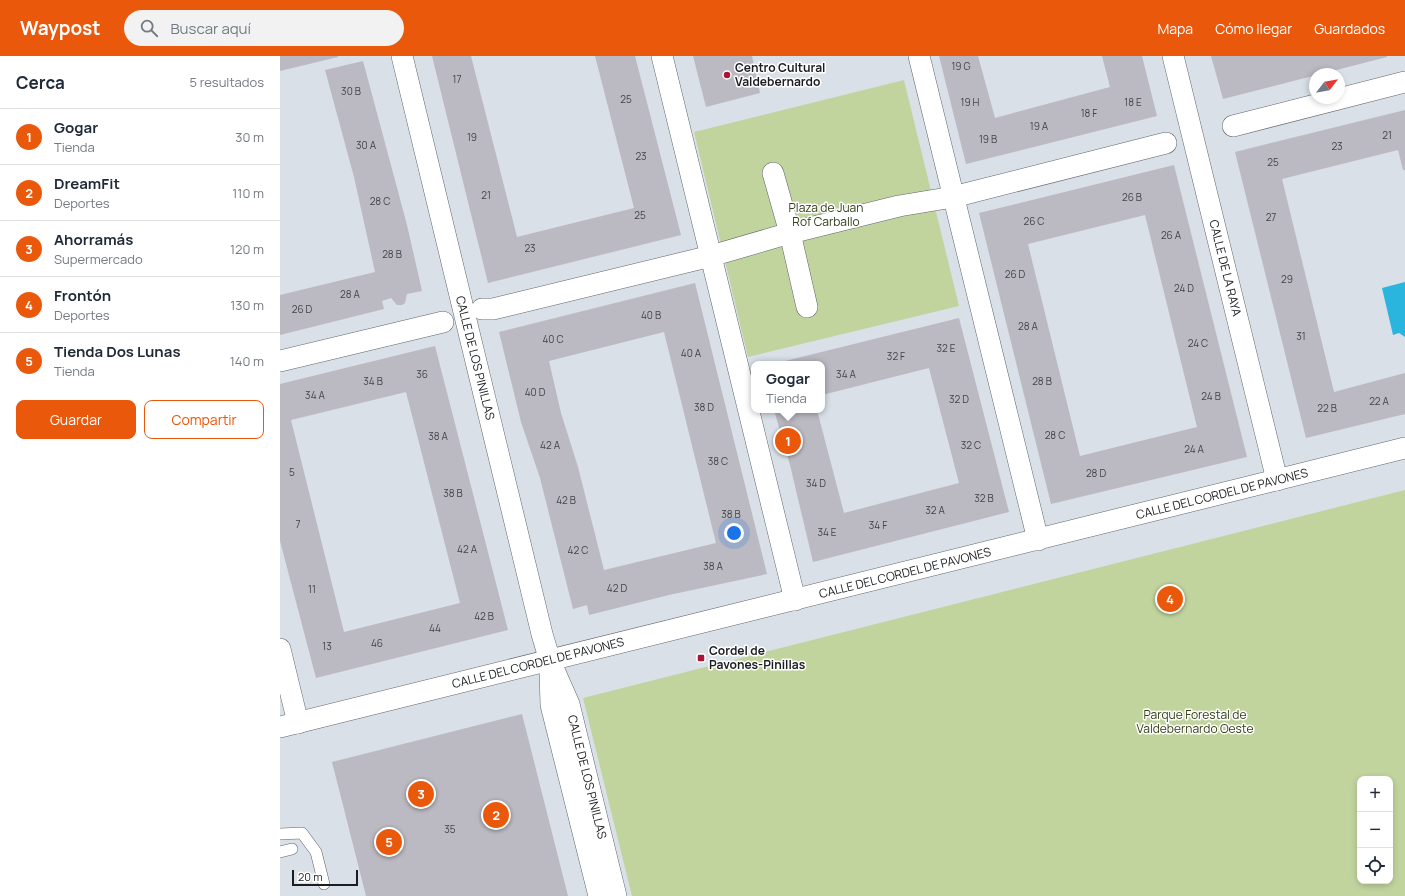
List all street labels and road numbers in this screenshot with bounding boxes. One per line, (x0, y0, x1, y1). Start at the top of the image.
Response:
street label: CALLE DE LA RAYA (1205, 218, 1246, 318)
street label: CALLE DE LOS PINILLAS (452, 294, 499, 422)
street label: CALLE DEL CORDEL DE PAVONES (1134, 464, 1310, 523)
street label: CALLE DEL CORDEL DE PAVONES (817, 543, 993, 602)
street label: CALLE DEL CORDEL DE PAVONES (450, 633, 626, 692)
street label: CALLE DE LOS PINILLAS (564, 713, 611, 841)

